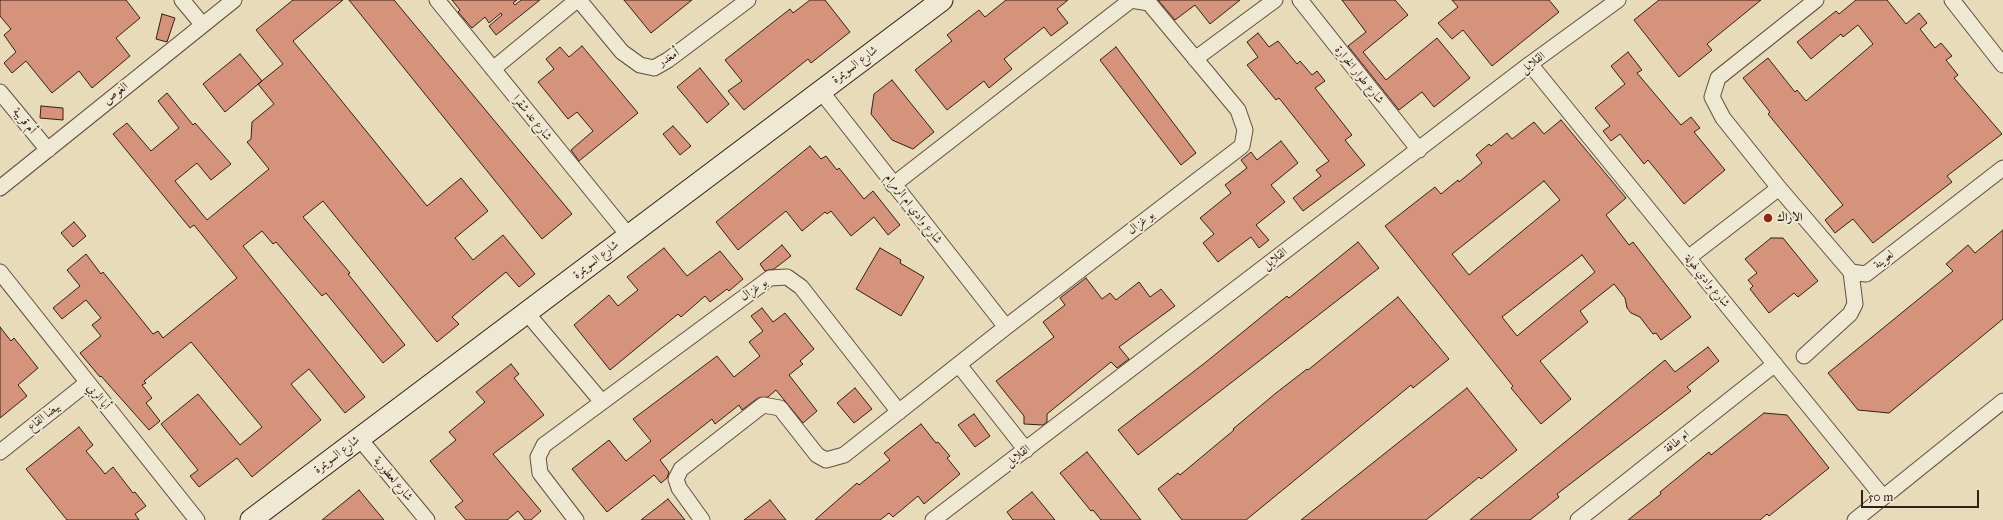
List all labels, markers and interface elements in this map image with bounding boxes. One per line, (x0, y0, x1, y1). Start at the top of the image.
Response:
street label: شارع السويمرة (829, 43, 881, 87)
street label: شارع طوار الخرارة (1331, 43, 1387, 107)
street label: أمغدر (656, 46, 682, 70)
street label: القلايل (1518, 49, 1548, 77)
street label: الغوص (101, 80, 131, 108)
street label: شارع عد شقرا (509, 92, 555, 144)
street label: أم قريبة (9, 105, 39, 137)
street label: شارع وادي ام الرمرام (881, 171, 945, 247)
street label: بو غزال (1125, 208, 1157, 238)
place label: الاراك (1777, 211, 1803, 225)
marker: الاراك (1762, 212, 1774, 224)
street label: شارع السويمرة (570, 238, 622, 282)
street label: القلايل (1260, 245, 1290, 273)
street label: لعوينة (1871, 248, 1897, 272)
street label: شارع وادي لهولة (1681, 252, 1733, 310)
street label: بو غزال (737, 275, 771, 305)
street label: أبا الربي (83, 381, 113, 413)
street label: بيضا القاع (25, 400, 63, 434)
street label: ام طاقة (1661, 428, 1693, 456)
street label: شارع السويمرة (311, 433, 363, 477)
street label: القلايل (1003, 442, 1033, 470)
street label: شارع لعطورية (370, 454, 416, 504)
scale bar (1863, 482, 1981, 508)
text: 50 m (1868, 490, 1893, 504)

